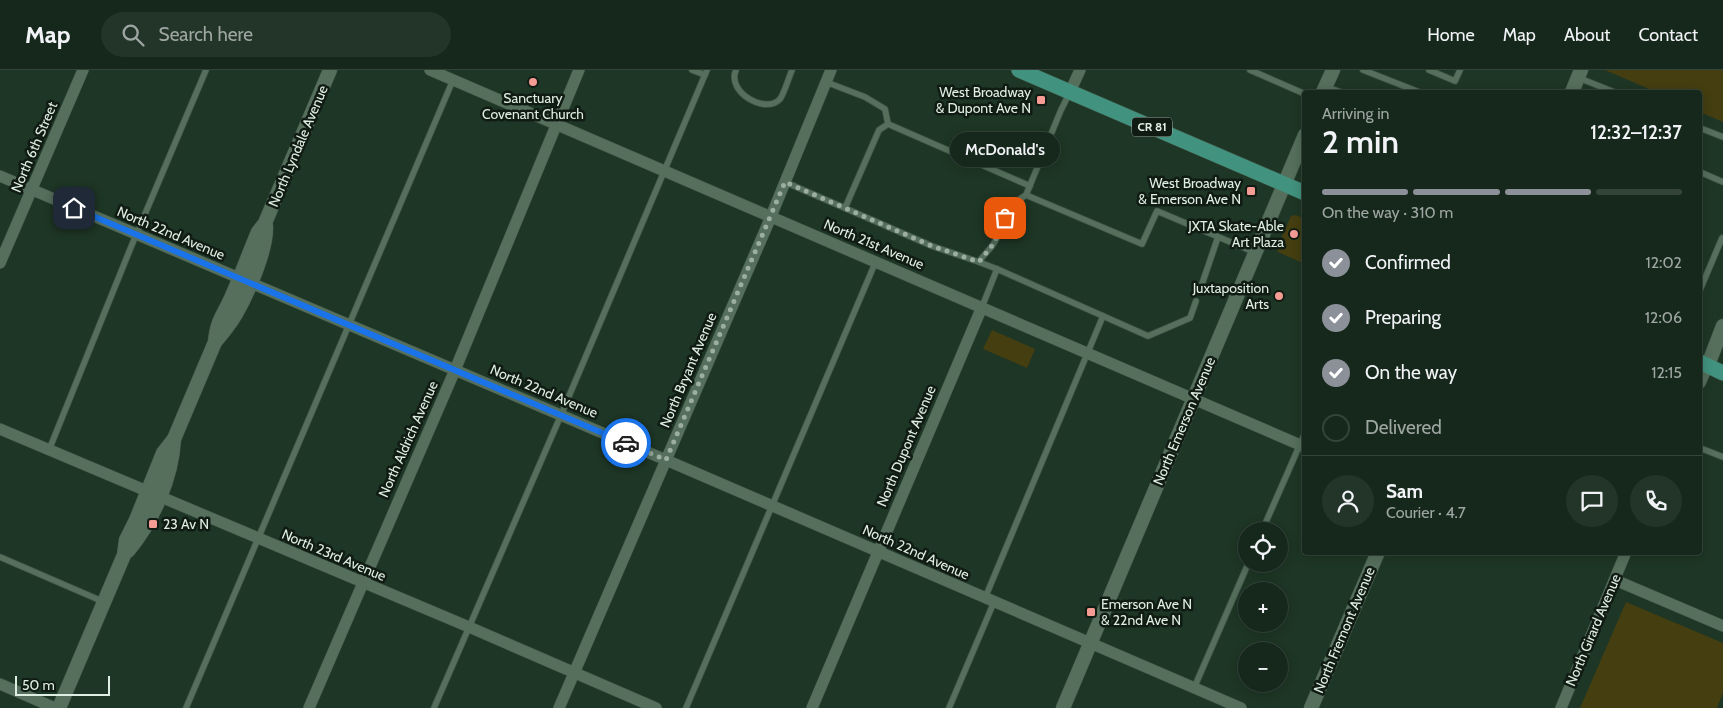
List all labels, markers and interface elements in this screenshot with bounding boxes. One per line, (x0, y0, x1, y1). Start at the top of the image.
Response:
search box (101, 12, 451, 57)
text: Map (25, 20, 71, 49)
icon: search (119, 21, 147, 49)
text: Search here (159, 23, 253, 46)
text: Home (1427, 24, 1475, 46)
text: Map (1503, 24, 1536, 46)
text: About (1564, 24, 1610, 46)
text: Contact (1638, 24, 1698, 46)
marker: Sanctuary Covenant Church (527, 76, 539, 88)
street label: North Lyndale Avenue (264, 82, 332, 210)
place label: West Broadway & Dupont Ave N (936, 83, 1031, 117)
place label: Sanctuary Covenant Church (482, 89, 584, 123)
marker: West Broadway & Dupont Ave N (1035, 94, 1047, 106)
street label: North 6th Street (7, 99, 61, 195)
text: Arriving in (1322, 104, 1389, 123)
road number: CR 81 (1132, 118, 1172, 136)
text: 12:32–12:37 (1590, 121, 1682, 144)
text: 2 min (1322, 122, 1399, 161)
callout: McDonald's (950, 133, 1060, 168)
text: McDonald's (965, 140, 1045, 159)
place label: West Broadway & Emerson Ave N (1138, 174, 1241, 208)
marker: West Broadway & Emerson Ave N (1245, 185, 1257, 197)
pin (53, 187, 95, 229)
icon: home (60, 194, 88, 222)
pin (984, 197, 1026, 239)
street label: North 22nd Avenue (115, 202, 227, 264)
text: On the way · 310 m (1322, 203, 1453, 222)
icon: bag (991, 204, 1019, 232)
street label: North 21st Avenue (821, 215, 927, 273)
place label: JXTA Skate-Able Art Plaza (1187, 217, 1284, 251)
marker: JXTA Skate-Able Art Plaza (1288, 228, 1300, 240)
icon: check (1322, 249, 1350, 277)
text: Confirmed (1365, 251, 1451, 274)
text: 12:02 (1646, 253, 1682, 272)
place label: Juxtaposition Arts (1192, 279, 1269, 313)
marker: Juxtaposition Arts (1273, 290, 1285, 302)
icon: check (1322, 304, 1350, 332)
text: Preparing (1365, 306, 1441, 329)
text: 12:06 (1645, 308, 1682, 327)
street label: North Bryant Avenue (656, 310, 720, 430)
street label: North Emerson Avenue (1149, 354, 1219, 488)
icon: check (1322, 359, 1350, 387)
street label: North 22nd Avenue (488, 360, 600, 422)
text: On the way (1365, 361, 1457, 384)
text: 12:15 (1651, 363, 1682, 382)
street label: North Aldrich Avenue (374, 378, 442, 500)
street label: North Dupont Avenue (872, 383, 940, 509)
text: Delivered (1365, 416, 1442, 439)
courier (601, 418, 651, 468)
icon: car (612, 429, 640, 457)
button: person (1322, 475, 1374, 527)
button: chat (1566, 475, 1618, 527)
button: phone (1630, 475, 1682, 527)
text: Sam (1386, 480, 1423, 503)
text: Courier · 4.7 (1386, 503, 1466, 522)
place label: 23 Av N (163, 515, 209, 533)
marker: 23 Av N (147, 518, 159, 530)
street label: North 22nd Avenue (860, 520, 972, 584)
map controls (1238, 522, 1288, 692)
button: locate (1238, 522, 1288, 572)
street label: North 23rd Avenue (279, 525, 389, 585)
street label: North Fremont Avenue (1309, 564, 1379, 696)
street label: North Girard Avenue (1561, 571, 1625, 689)
button: + (1238, 582, 1288, 632)
place label: Emerson Ave N & 22nd Ave N (1101, 595, 1192, 629)
marker: Emerson Ave N & 22nd Ave N (1085, 606, 1097, 618)
button: − (1238, 642, 1288, 692)
scale bar (15, 673, 110, 696)
text: 50 m (22, 676, 55, 694)

